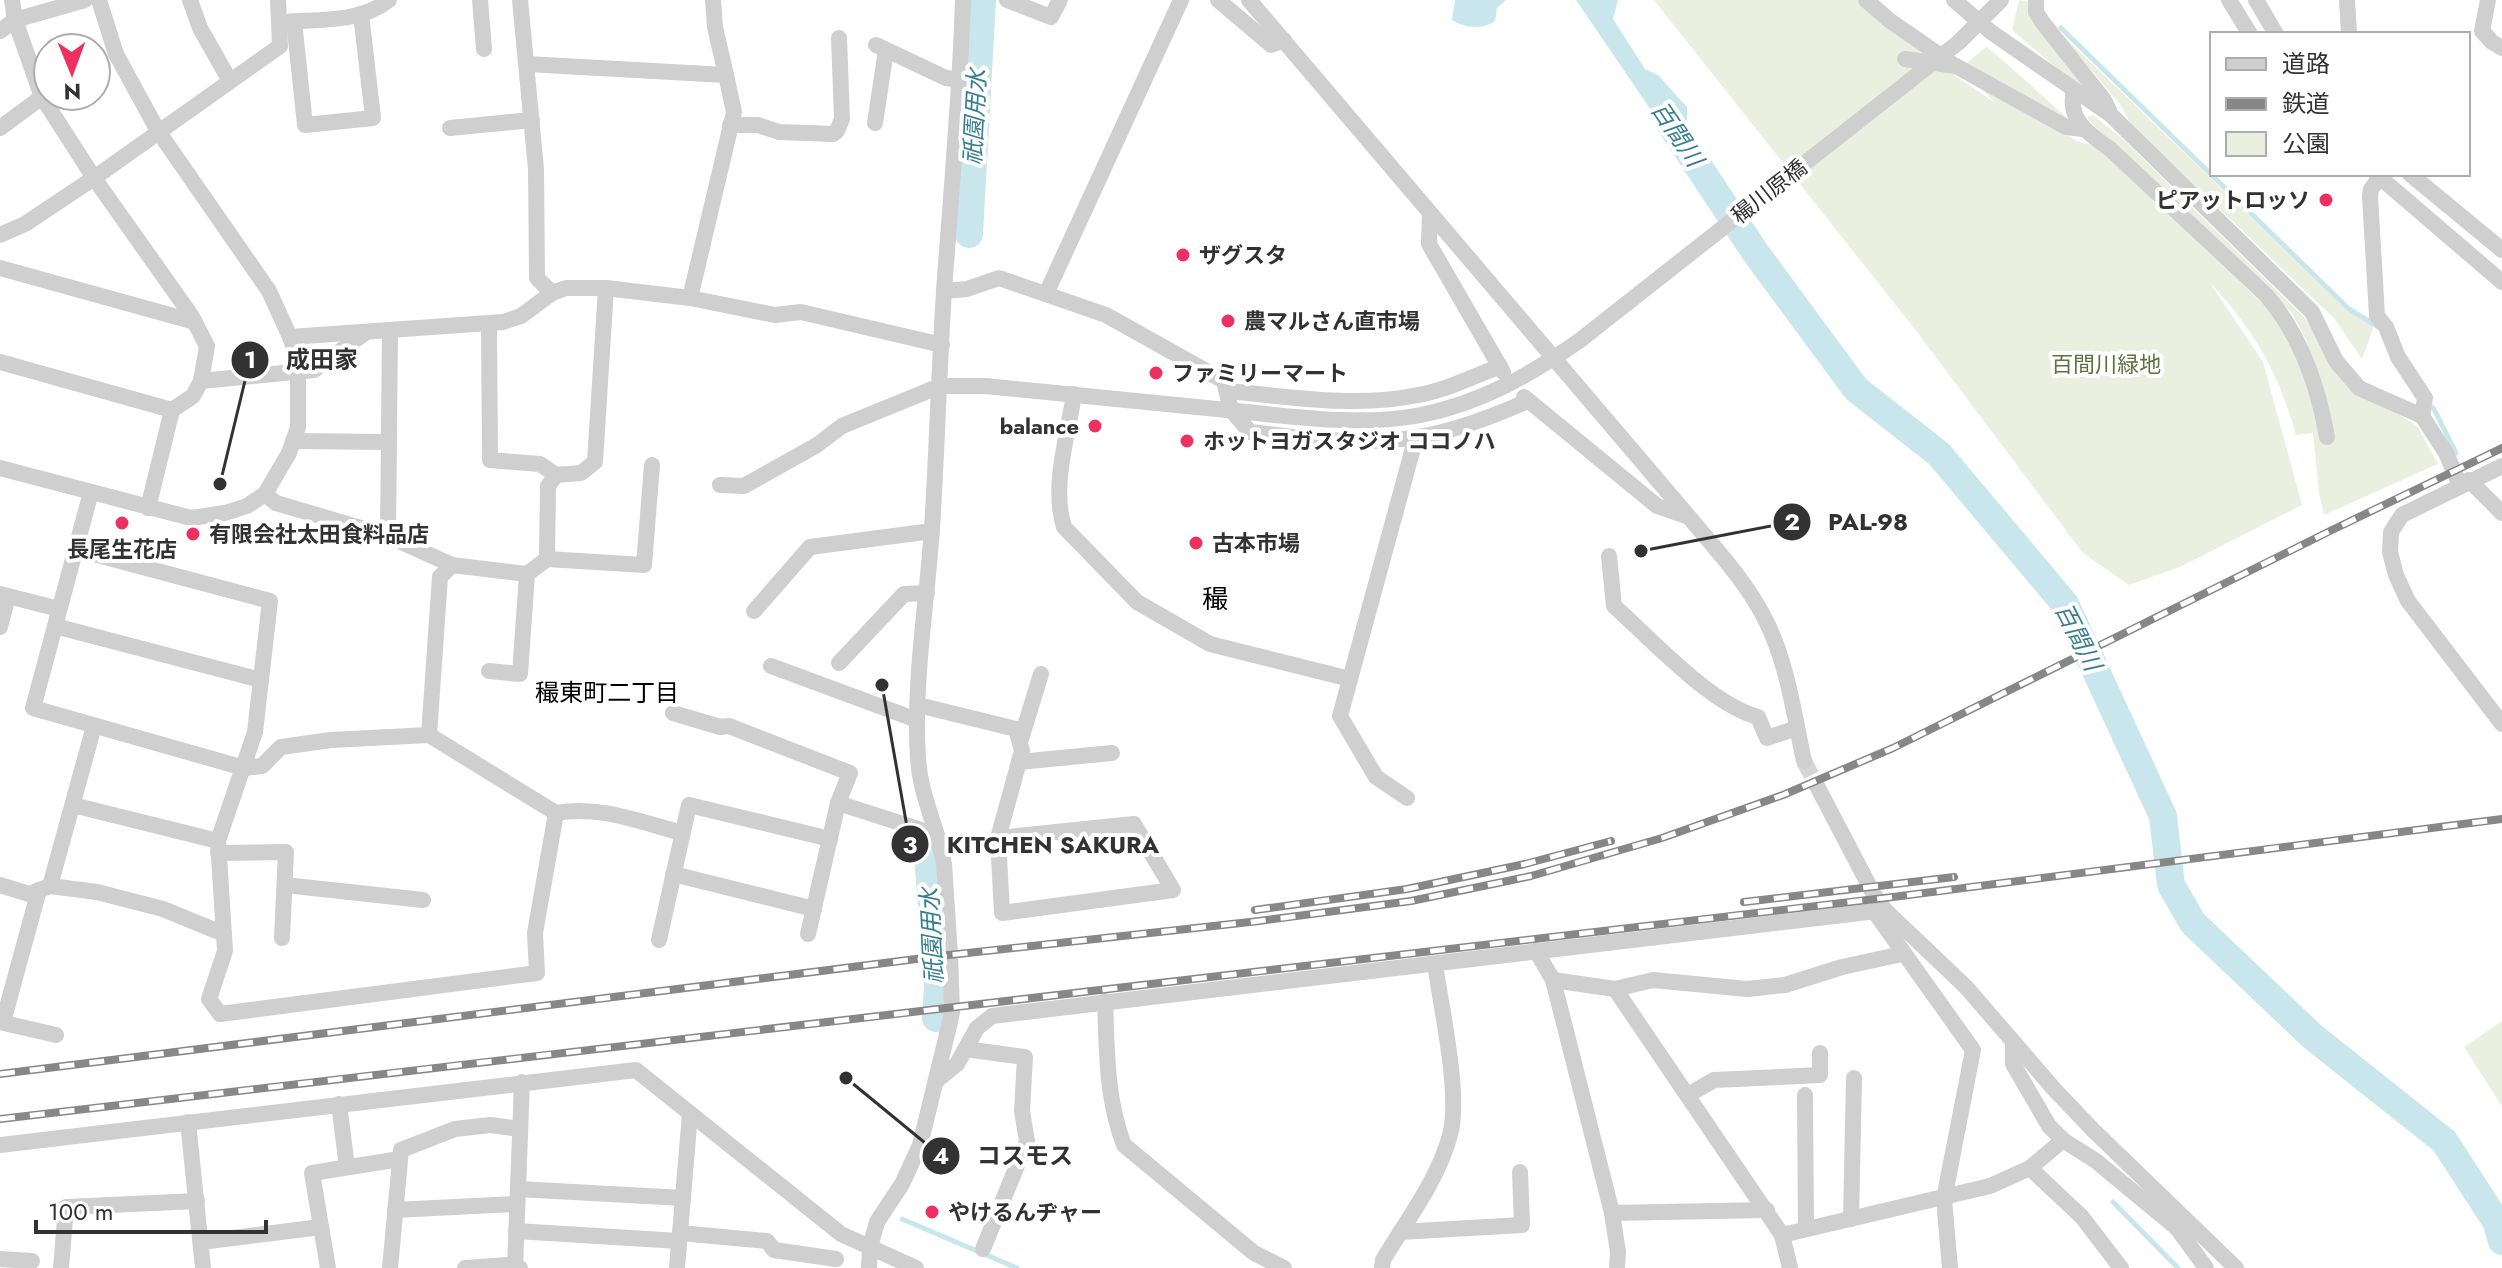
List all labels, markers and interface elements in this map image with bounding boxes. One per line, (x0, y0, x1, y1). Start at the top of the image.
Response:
north arrow (32, 32, 112, 112)
legend (2210, 32, 2470, 176)
text: 道路 (2282, 46, 2330, 81)
water label: 祇園用水 (955, 65, 995, 166)
text: N (63, 76, 81, 108)
text: 鉄道 (2282, 86, 2330, 121)
water label: 百間川 (1643, 94, 1714, 176)
text: 公園 (2282, 126, 2330, 161)
street label: 穝川原橋 (1724, 151, 1814, 231)
place label: ピアットロッソ (2156, 184, 2310, 216)
marker: ピアットロッソ (2317, 191, 2335, 209)
place label: ザグスタ (1199, 239, 1287, 271)
marker: ザグスタ (1174, 246, 1192, 264)
place label: 農マルさん直市場 (1244, 305, 1420, 337)
marker: 農マルさん直市場 (1219, 312, 1237, 330)
callout: 成田家 (230, 336, 374, 384)
text: 1 (244, 342, 256, 377)
text: 成田家 (286, 342, 358, 377)
park label: 百間川緑地 (2051, 348, 2161, 380)
place label: ファミリーマート (1172, 357, 1348, 389)
marker: ファミリーマート (1147, 364, 1165, 382)
place label: balance (1000, 410, 1079, 442)
marker: balance (1086, 417, 1104, 435)
place label: ホットヨガスタジオ ココノハ (1203, 425, 1496, 457)
marker: ホットヨガスタジオ ココノハ (1178, 432, 1196, 450)
callout: PAL-98 (1772, 498, 1924, 546)
text: 2 (1784, 504, 1800, 539)
text: PAL-98 (1828, 504, 1908, 539)
marker: 長尾生花店 (113, 514, 131, 532)
place label: 有限会社太田食料品店 (209, 518, 429, 550)
marker: 有限会社太田食料品店 (184, 525, 202, 543)
place label: 古本市場 (1212, 527, 1300, 559)
place label: 長尾生花店 (67, 533, 177, 565)
marker: 古本市場 (1187, 534, 1205, 552)
district label: 穝 (1202, 580, 1228, 618)
water label: 百間川 (2047, 597, 2112, 679)
district label: 穝東町二丁目 (535, 675, 679, 710)
callout: KITCHEN SAKURA (890, 820, 1175, 868)
text: 3 (903, 827, 918, 862)
text: KITCHEN SAKURA (947, 827, 1160, 862)
water label: 祇園用水 (911, 884, 951, 985)
callout: コスモス (921, 1132, 1089, 1180)
text: 4 (933, 1138, 949, 1173)
text: コスモス (977, 1138, 1073, 1173)
scale bar (36, 1184, 266, 1234)
text: 100 m (48, 1194, 114, 1229)
place label: やけるんヂャー (948, 1196, 1102, 1228)
marker: やけるんヂャー (923, 1203, 941, 1221)

